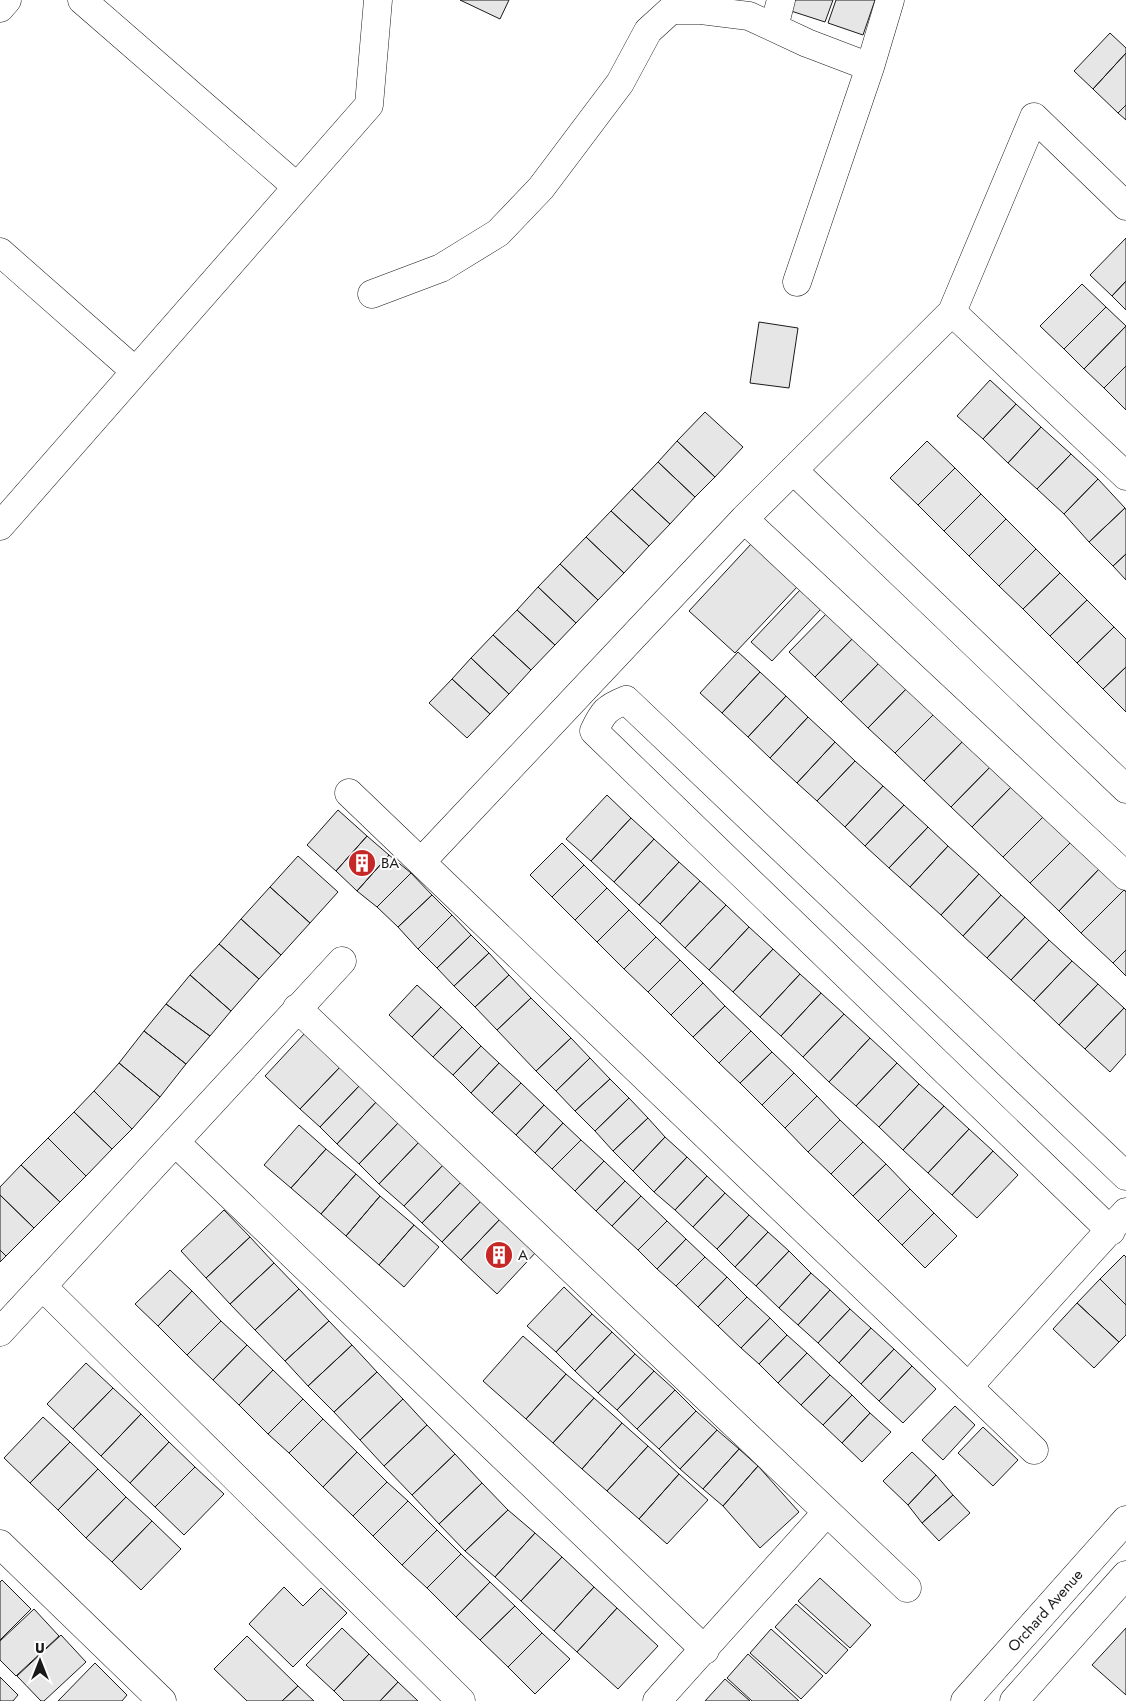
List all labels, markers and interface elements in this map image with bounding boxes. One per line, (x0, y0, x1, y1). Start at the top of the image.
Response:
building icon: BA (347, 848, 377, 878)
place label: BA (381, 852, 399, 874)
building icon: A (484, 1240, 514, 1270)
place label: A (518, 1244, 528, 1266)
street label: Orchard Avenue (1003, 1564, 1088, 1657)
north arrow (15, 1636, 65, 1686)
text: U (35, 1638, 45, 1658)

